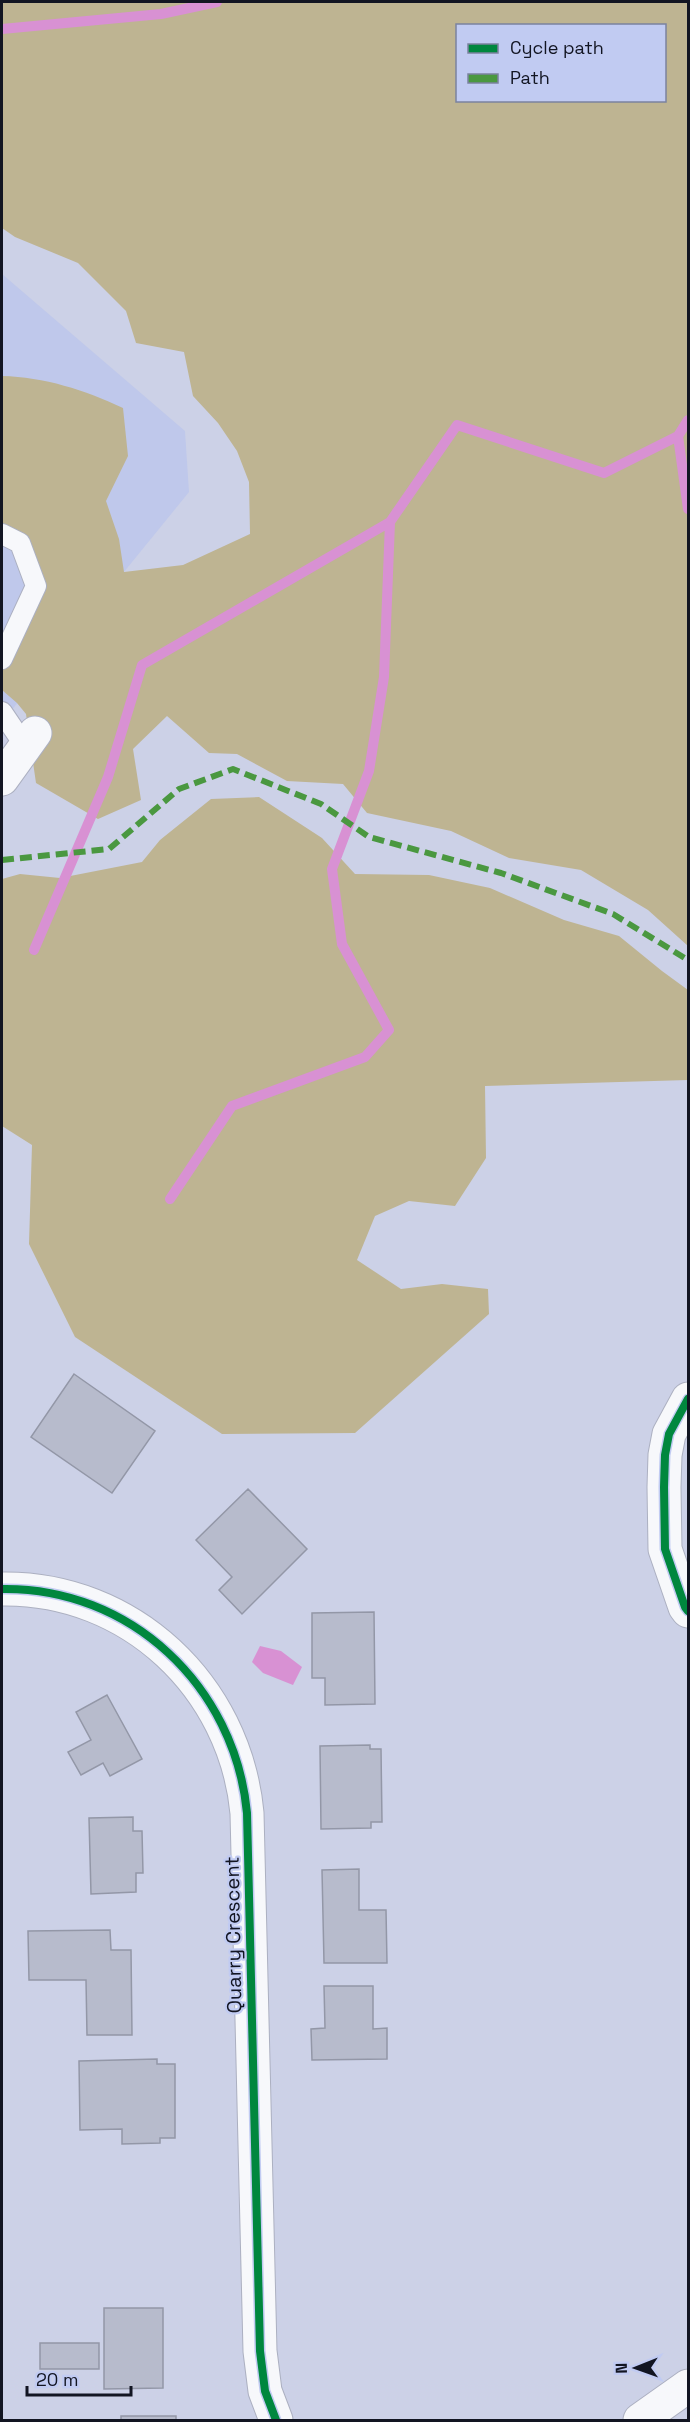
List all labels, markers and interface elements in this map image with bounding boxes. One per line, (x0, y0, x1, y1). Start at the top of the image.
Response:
legend (456, 24, 666, 102)
text: Cycle path (510, 36, 604, 59)
text: Path (510, 66, 550, 89)
street label: Quarry Crescent (219, 1856, 247, 2014)
north arrow (606, 2338, 666, 2398)
scale bar (27, 2359, 130, 2397)
text: N (611, 2363, 632, 2374)
text: 20 m (36, 2368, 79, 2391)

